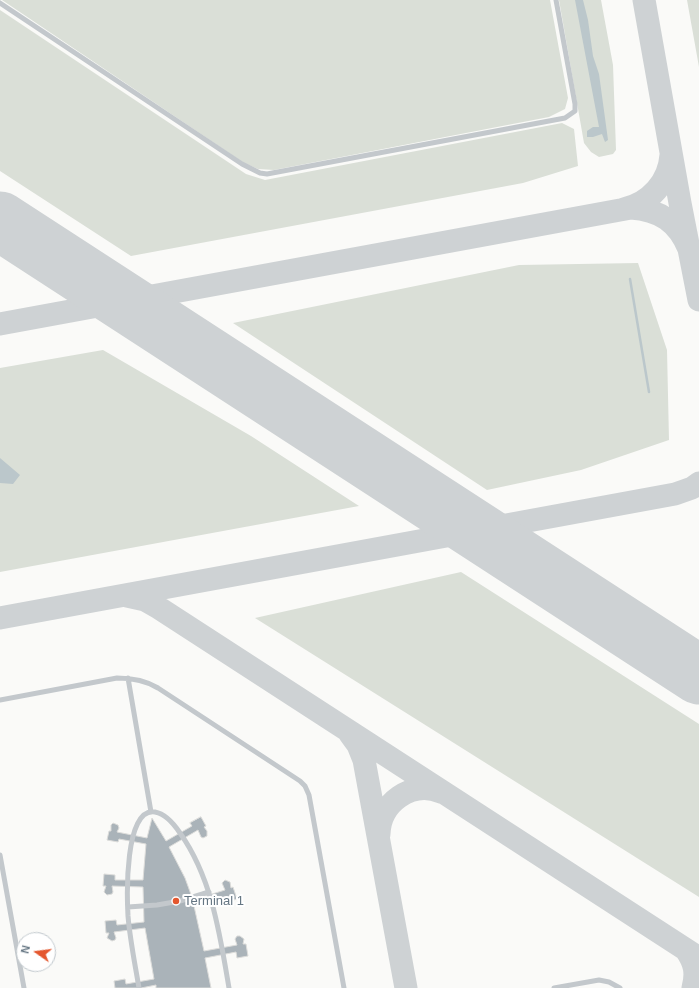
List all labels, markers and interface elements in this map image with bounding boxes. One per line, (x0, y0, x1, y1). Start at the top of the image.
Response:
place label: Terminal 1 (184, 893, 244, 909)
marker: Terminal 1 (171, 896, 181, 906)
north arrow (16, 932, 56, 972)
text: N (19, 944, 32, 955)

